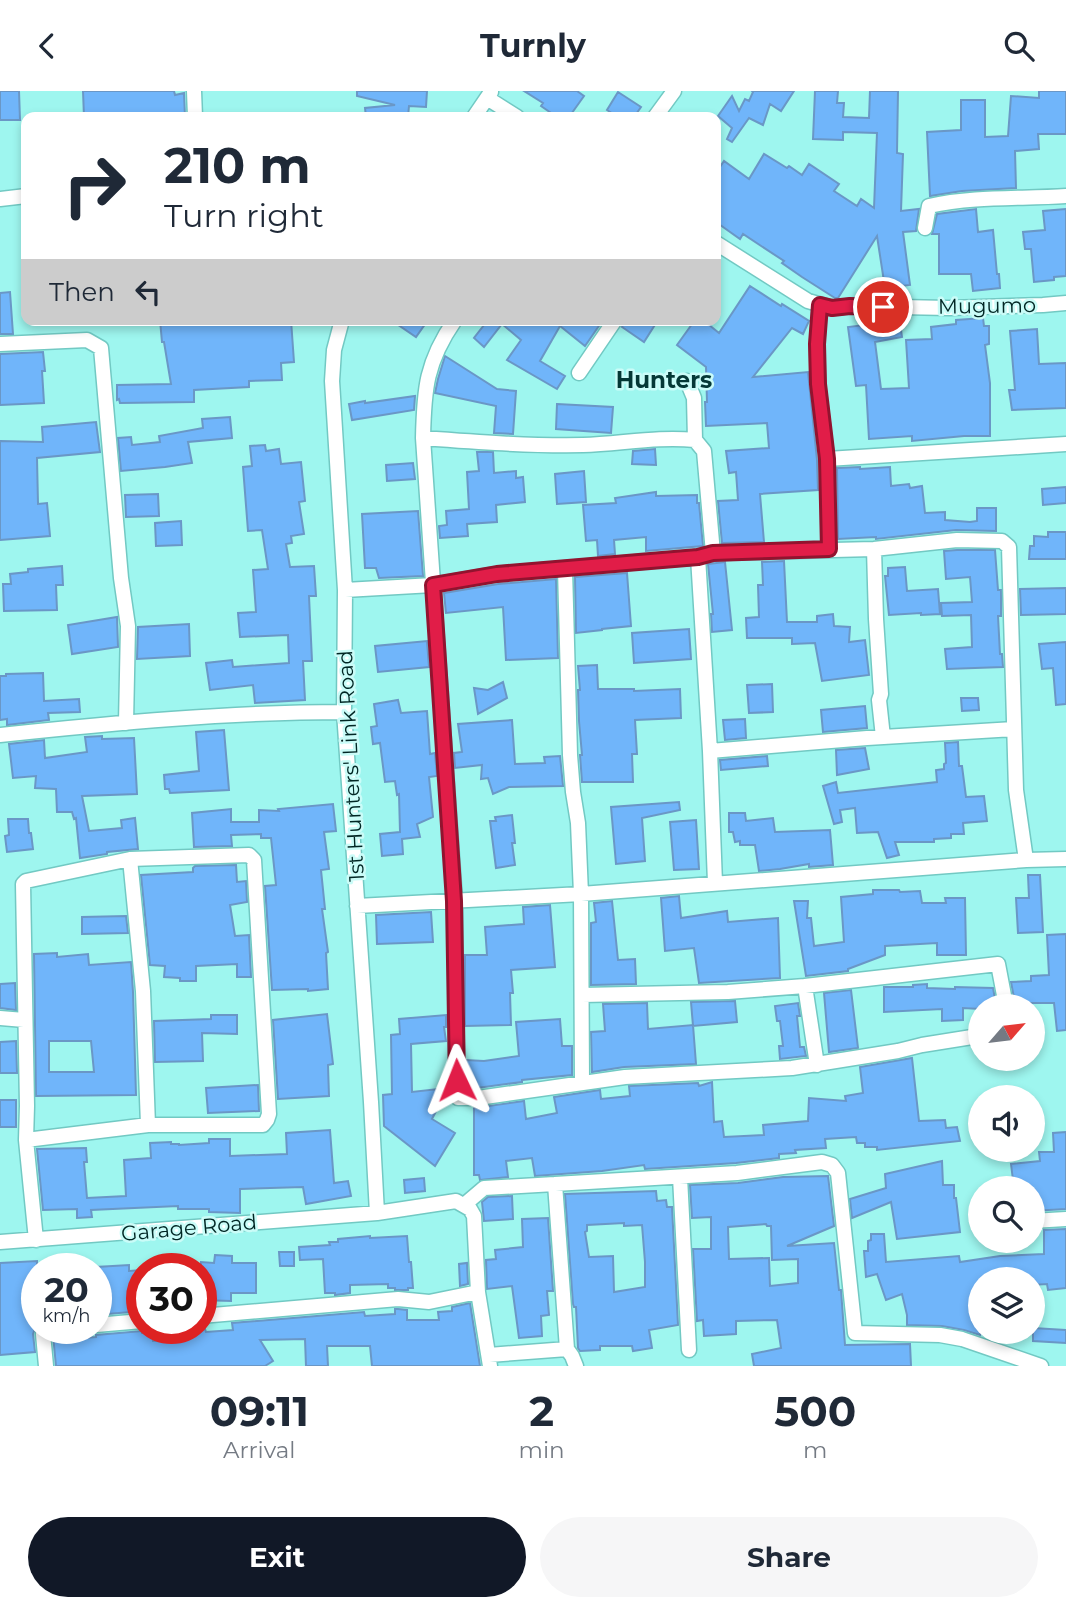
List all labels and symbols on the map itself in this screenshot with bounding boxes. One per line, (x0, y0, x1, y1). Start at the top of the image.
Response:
pin (853, 277, 913, 337)
street label: Mugumo (938, 292, 1036, 319)
district label: Hunters (616, 366, 712, 394)
street label: 1st Hunters' Link Road (332, 650, 369, 882)
north arrow (968, 994, 1045, 1071)
position arrow (420, 1043, 494, 1117)
street label: Garage Road (120, 1209, 258, 1246)
speed limit sign: 30 (126, 1253, 217, 1344)

